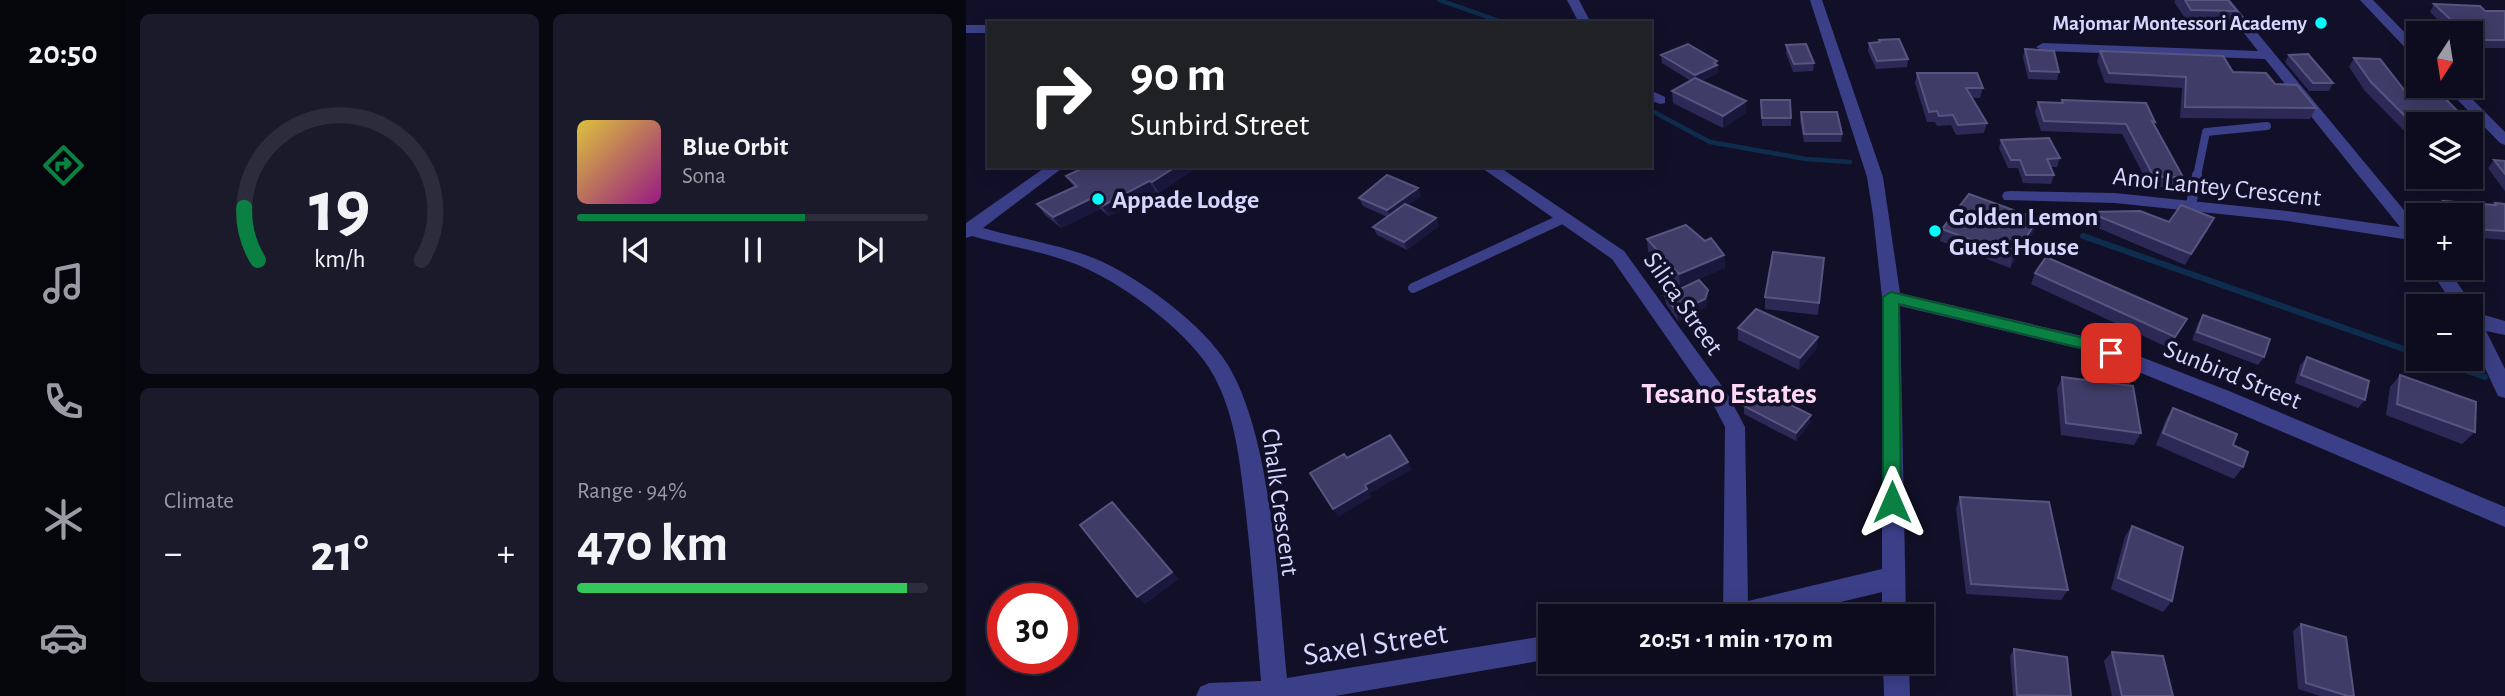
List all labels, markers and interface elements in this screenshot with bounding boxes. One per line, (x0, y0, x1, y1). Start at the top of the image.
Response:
place label: Majomar Montessori Academy (2053, 13, 2308, 34)
marker: Majomar Montessori Academy (2313, 15, 2329, 31)
north arrow (2406, 21, 2483, 98)
map controls (2406, 21, 2483, 371)
text: 20:50 (28, 37, 98, 69)
icon: right (1015, 49, 1106, 140)
text: 90 m (1130, 51, 1226, 100)
text: Sunbird Street (1130, 109, 1309, 141)
button: layers (2406, 112, 2483, 189)
text: Blue Orbit (682, 134, 788, 160)
icon: directions (39, 141, 88, 190)
street label: Anoi Lantey Crescent (2111, 163, 2322, 211)
text: Sona (682, 165, 726, 188)
text: 19 (309, 173, 370, 246)
place label: Appade Lodge (1112, 187, 1259, 213)
marker: Appade Lodge (1090, 191, 1106, 207)
button: + (2406, 203, 2483, 280)
place label: Golden Lemon Guest House (1949, 204, 2098, 260)
marker: Golden Lemon Guest House (1927, 223, 1943, 239)
icon: previous (617, 231, 655, 269)
icon: pause (734, 231, 772, 269)
icon: next (851, 231, 889, 269)
text: km/h (314, 247, 365, 272)
street label: Silica Street (1639, 248, 1728, 360)
icon: music (39, 259, 88, 308)
button: − (2406, 294, 2483, 371)
pin (2081, 323, 2141, 383)
icon: arrive (2092, 334, 2130, 372)
street label: Sunbird Street (2160, 336, 2305, 414)
icon: phone (39, 377, 88, 426)
district label: Tesano Estates (1641, 379, 1817, 409)
street label: Chalk Crescent (1257, 427, 1303, 577)
position arrow (1855, 465, 1929, 539)
text: Range · 94% (577, 480, 687, 503)
text: Climate (164, 490, 234, 513)
icon: climate (39, 495, 88, 544)
text: 470 km (577, 518, 728, 570)
text: 21° (310, 528, 369, 580)
text: − (164, 535, 182, 573)
text: + (497, 535, 515, 573)
speed limit sign: 30 (987, 583, 1078, 674)
icon: car (39, 613, 88, 662)
street label: Saxel Street (1301, 617, 1450, 671)
text: 20:51 · 1 min · 170 m (1639, 626, 1833, 652)

